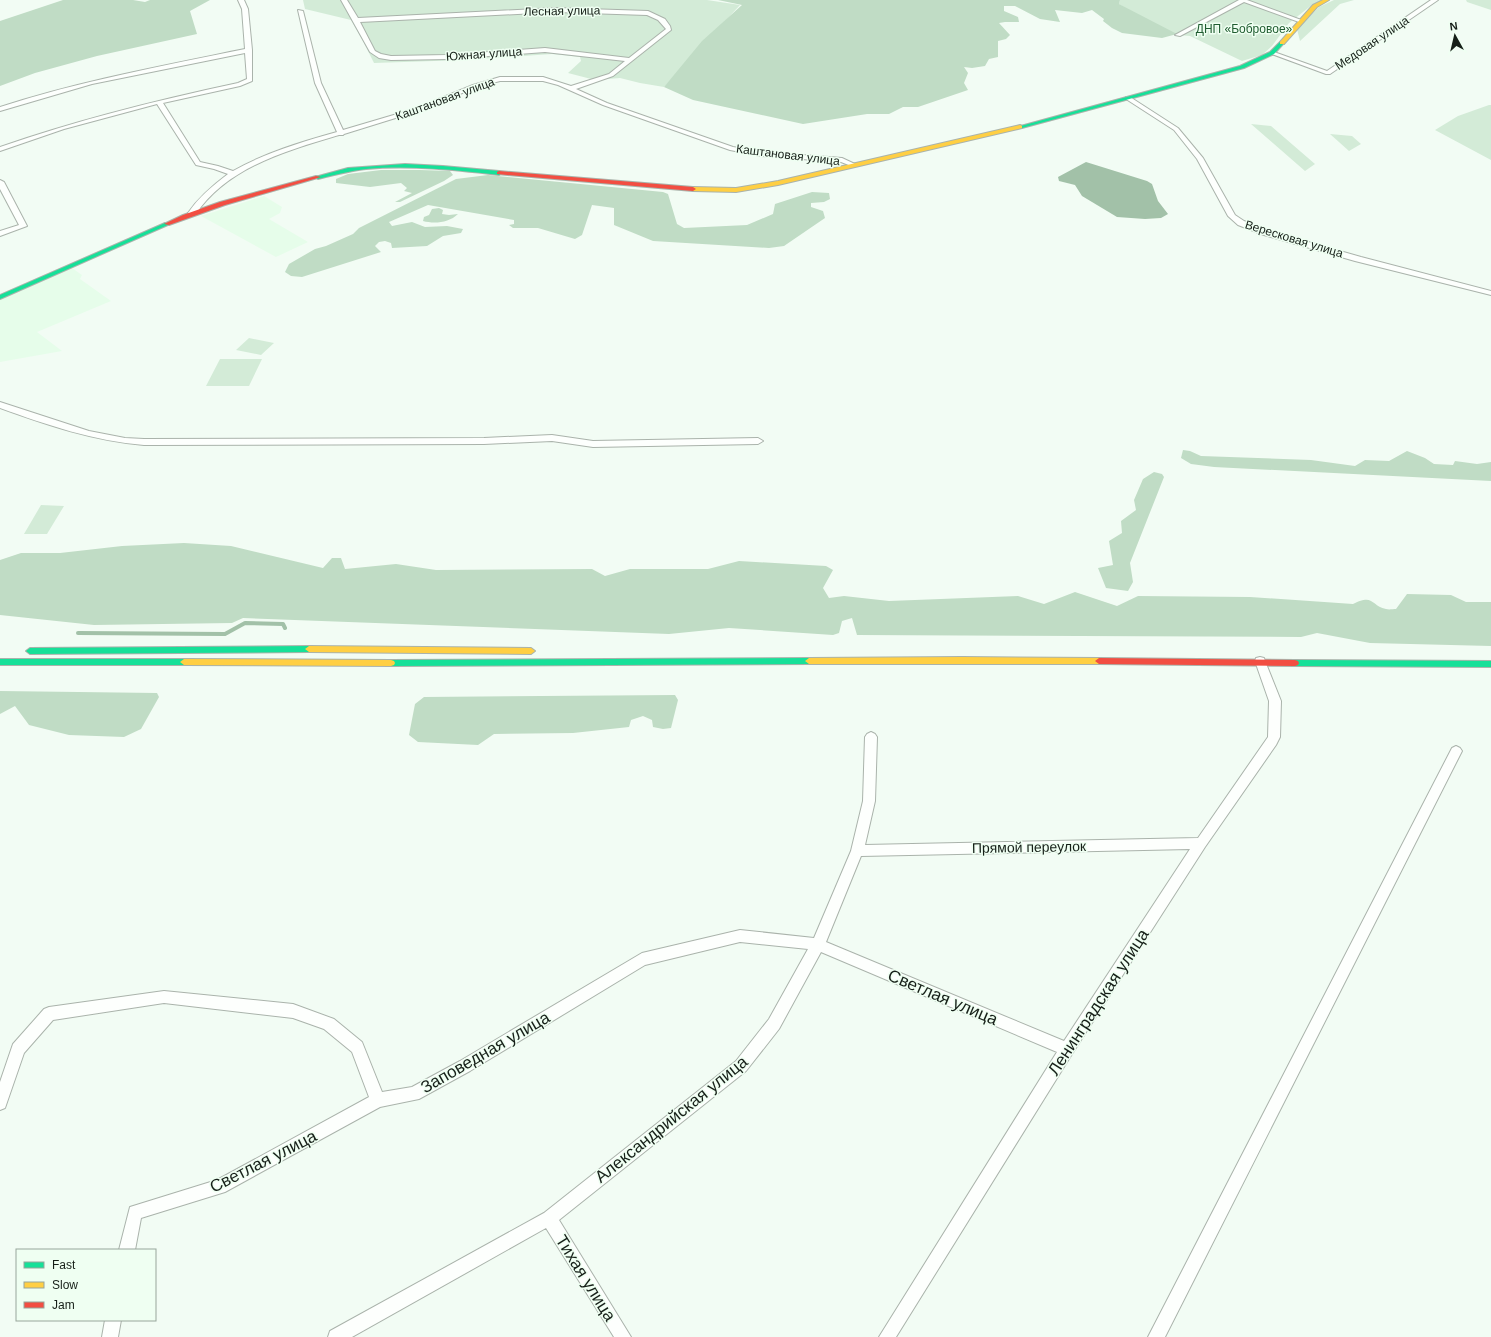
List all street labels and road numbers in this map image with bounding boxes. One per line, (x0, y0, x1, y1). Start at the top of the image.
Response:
street label: Лесная улица (524, 3, 601, 19)
street label: Медовая улица (1332, 13, 1412, 73)
street label: Южная улица (445, 44, 523, 64)
street label: Каштановая улица (394, 74, 497, 123)
street label: Каштановая улица (735, 142, 841, 168)
street label: Вересковая улица (1243, 217, 1345, 261)
street label: Прямой переулок (972, 838, 1087, 856)
street label: Ленинградская улица (1044, 925, 1153, 1079)
street label: Светлая улица (885, 966, 1001, 1029)
street label: Заповедная улица (417, 1008, 554, 1097)
street label: Александрийская улица (591, 1052, 752, 1187)
street label: Светлая улица (207, 1126, 320, 1197)
street label: Тихая улица (552, 1232, 620, 1325)

